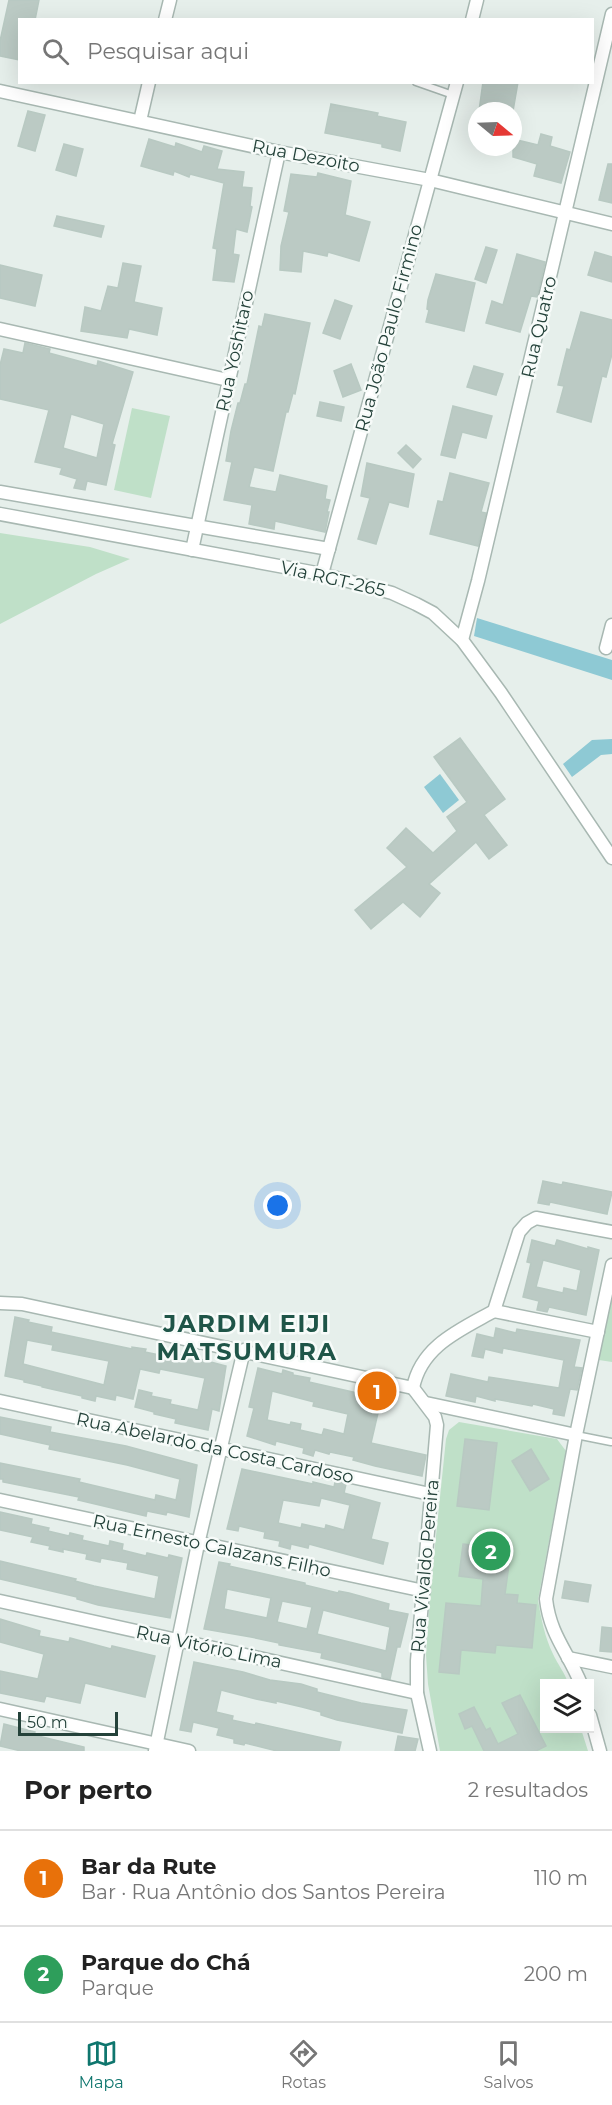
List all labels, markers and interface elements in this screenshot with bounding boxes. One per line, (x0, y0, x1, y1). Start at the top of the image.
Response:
search box (18, 18, 594, 84)
icon: search (39, 35, 72, 68)
text: Pesquisar aqui (87, 38, 249, 65)
north arrow (468, 102, 522, 156)
street label: Rua Dezoito (250, 135, 362, 177)
street label: Rua João Paulo Firmino (351, 222, 427, 434)
street label: Rua Quatro (517, 274, 561, 380)
street label: Rua Yoshitaro (211, 288, 259, 414)
street label: Via RGT-265 (278, 556, 388, 602)
your location (263, 1191, 292, 1220)
district label: JARDIM EIJI MATSUMURA (157, 1309, 337, 1366)
pin: 1 (358, 1368, 397, 1414)
street label: Rua Abelardo da Costa Cardoso (74, 1408, 356, 1488)
street label: Rua Vivaldo Pereira (406, 1478, 444, 1654)
street label: Rua Ernesto Calazans Filho (91, 1510, 333, 1582)
pin: 2 (472, 1528, 510, 1574)
street label: Rua Vitório Lima (134, 1621, 284, 1673)
map controls (540, 1679, 594, 1733)
button: layers (540, 1679, 594, 1733)
scale bar (18, 1709, 118, 1736)
text: 50 m (27, 1713, 68, 1732)
text: Por perto (24, 1774, 152, 1806)
text: 2 resultados (468, 1778, 588, 1802)
text: Bar da Rute (81, 1853, 217, 1880)
text: 1 (40, 1866, 47, 1890)
text: 110 m (534, 1866, 588, 1890)
text: Bar · Rua Antônio dos Santos Pereira (81, 1880, 446, 1904)
text: Parque do Chá (81, 1949, 251, 1976)
text: 2 (38, 1962, 49, 1986)
text: 200 m (524, 1962, 588, 1986)
text: Parque (81, 1976, 154, 2000)
tab: Mapa (79, 2037, 124, 2092)
tab: Rotas (281, 2037, 326, 2092)
tab: Salvos (483, 2037, 533, 2092)

